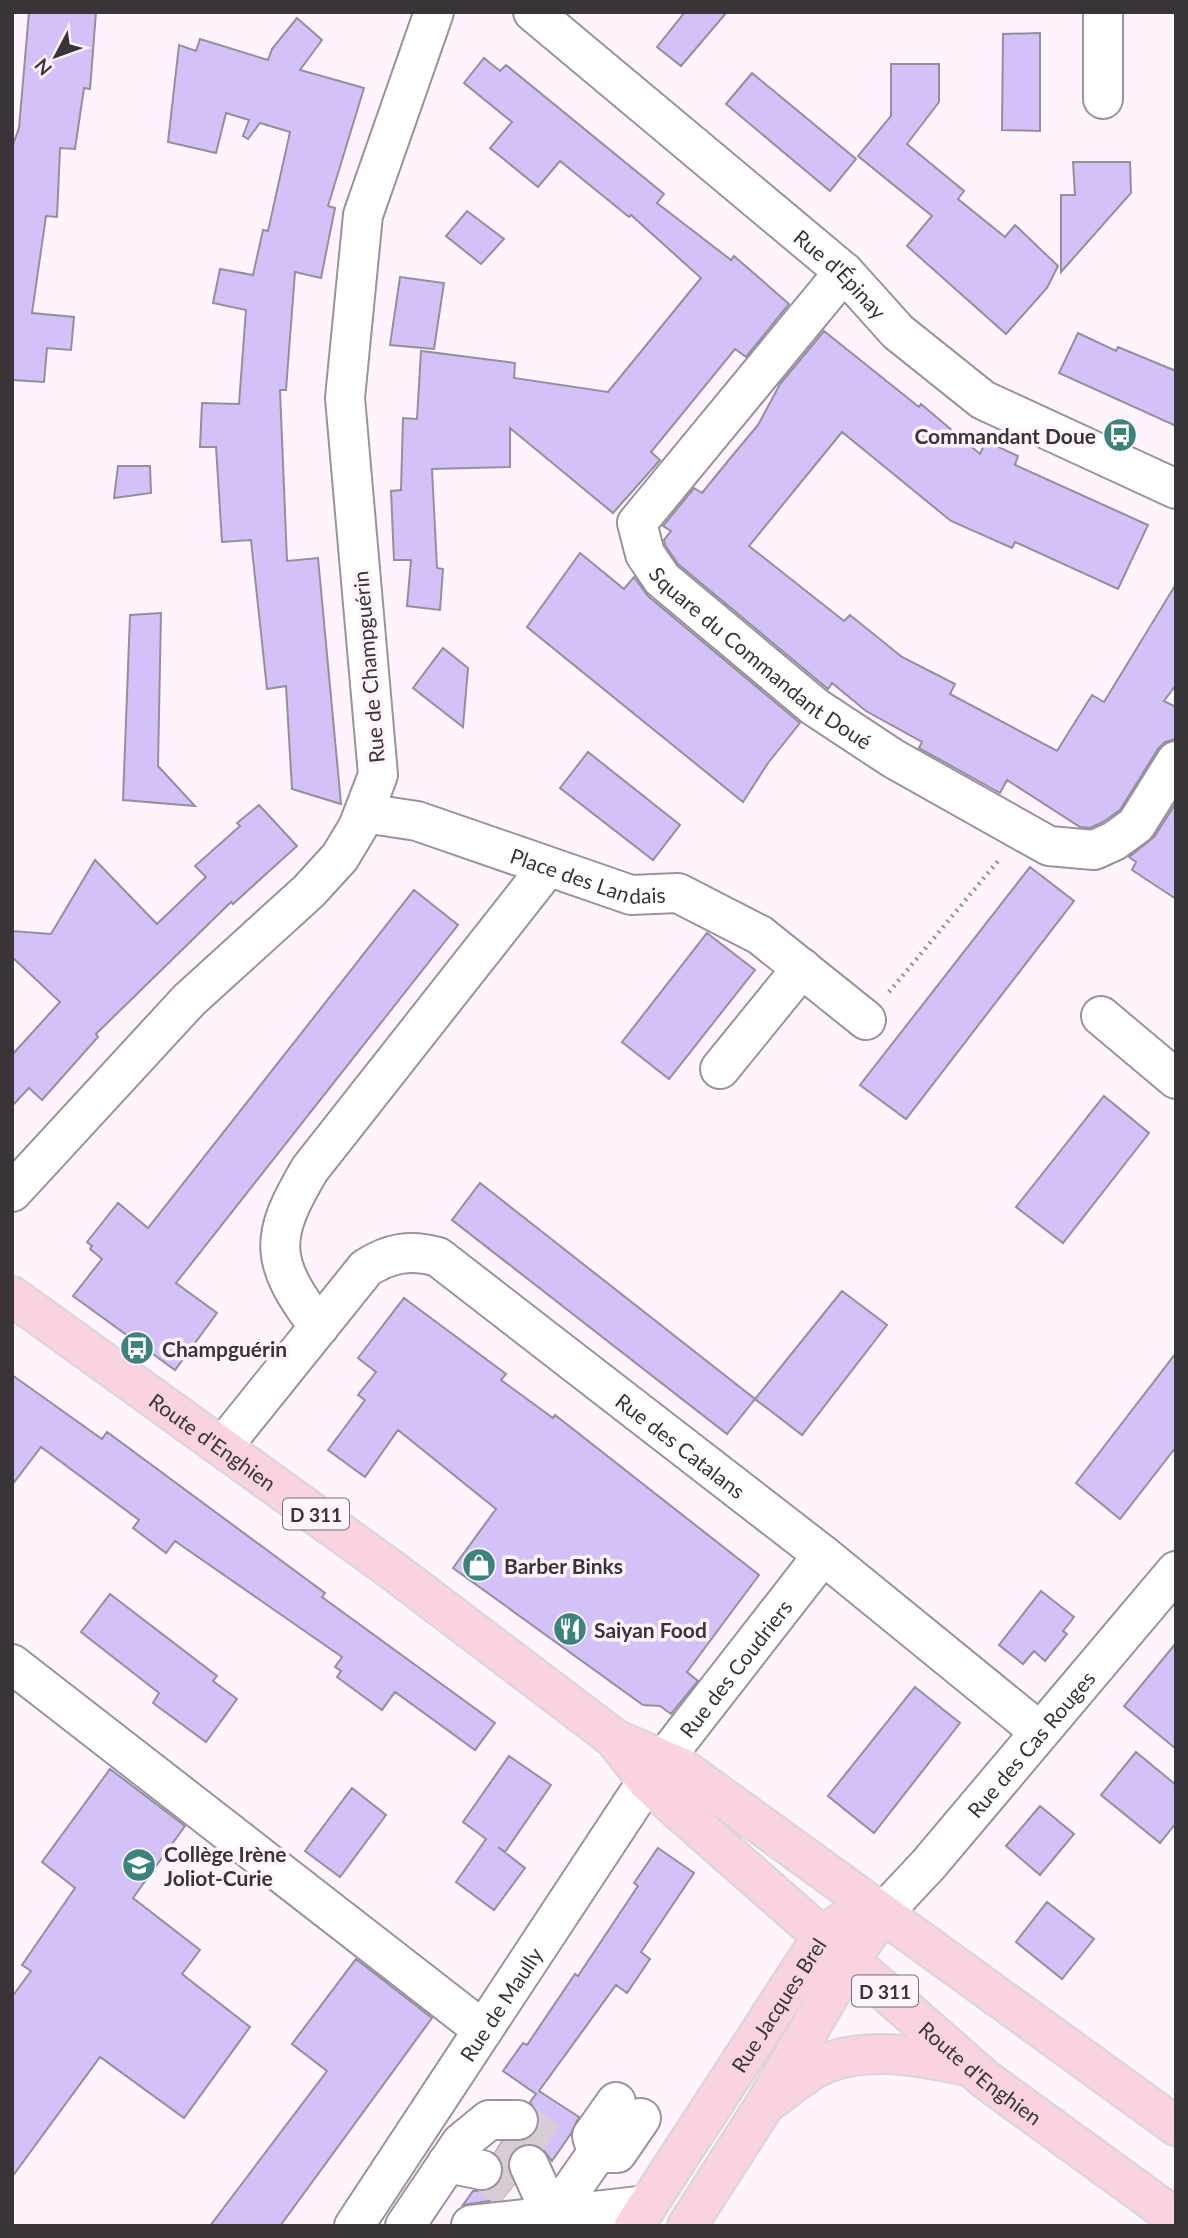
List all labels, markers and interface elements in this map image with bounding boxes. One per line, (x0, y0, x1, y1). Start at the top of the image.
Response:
north arrow (21, 21, 91, 91)
text: N (29, 54, 56, 81)
street label: Rue d'Épinay (790, 224, 892, 323)
bus stop icon: Commandant Doue (1101, 416, 1139, 454)
place label: Commandant Doue (914, 423, 1096, 448)
street label: Square du Commandant Doué (645, 562, 877, 754)
street label: Rue de Champguérin (347, 570, 389, 764)
street label: Place des Landais (507, 842, 666, 908)
bus stop icon: Champguérin (118, 1329, 156, 1367)
place label: Champguérin (162, 1336, 287, 1361)
street label: Route d'Enghien (145, 1387, 281, 1495)
street label: Rue des Catalans (611, 1387, 751, 1503)
road number: D 311 (283, 1498, 349, 1530)
shop icon: Barber Binks (460, 1546, 498, 1584)
place label: Barber Binks (504, 1553, 623, 1578)
street label: Rue des Coudriers (674, 1594, 796, 1742)
restaurant icon: Saiyan Food (551, 1610, 589, 1648)
place label: Saiyan Food (594, 1617, 707, 1642)
street label: Rue des Cas Rouges (961, 1665, 1099, 1822)
place label: Collège Irène Joliot-Curie (164, 1841, 286, 1890)
school or university icon: Collège Irène Joliot-Curie (120, 1846, 158, 1884)
street label: Rue Jacques Brel (725, 1933, 830, 2076)
street label: Rue de Maully (454, 1942, 547, 2066)
road number: D 311 (852, 1976, 918, 2007)
street label: Route d'Enghien (915, 2015, 1047, 2129)

